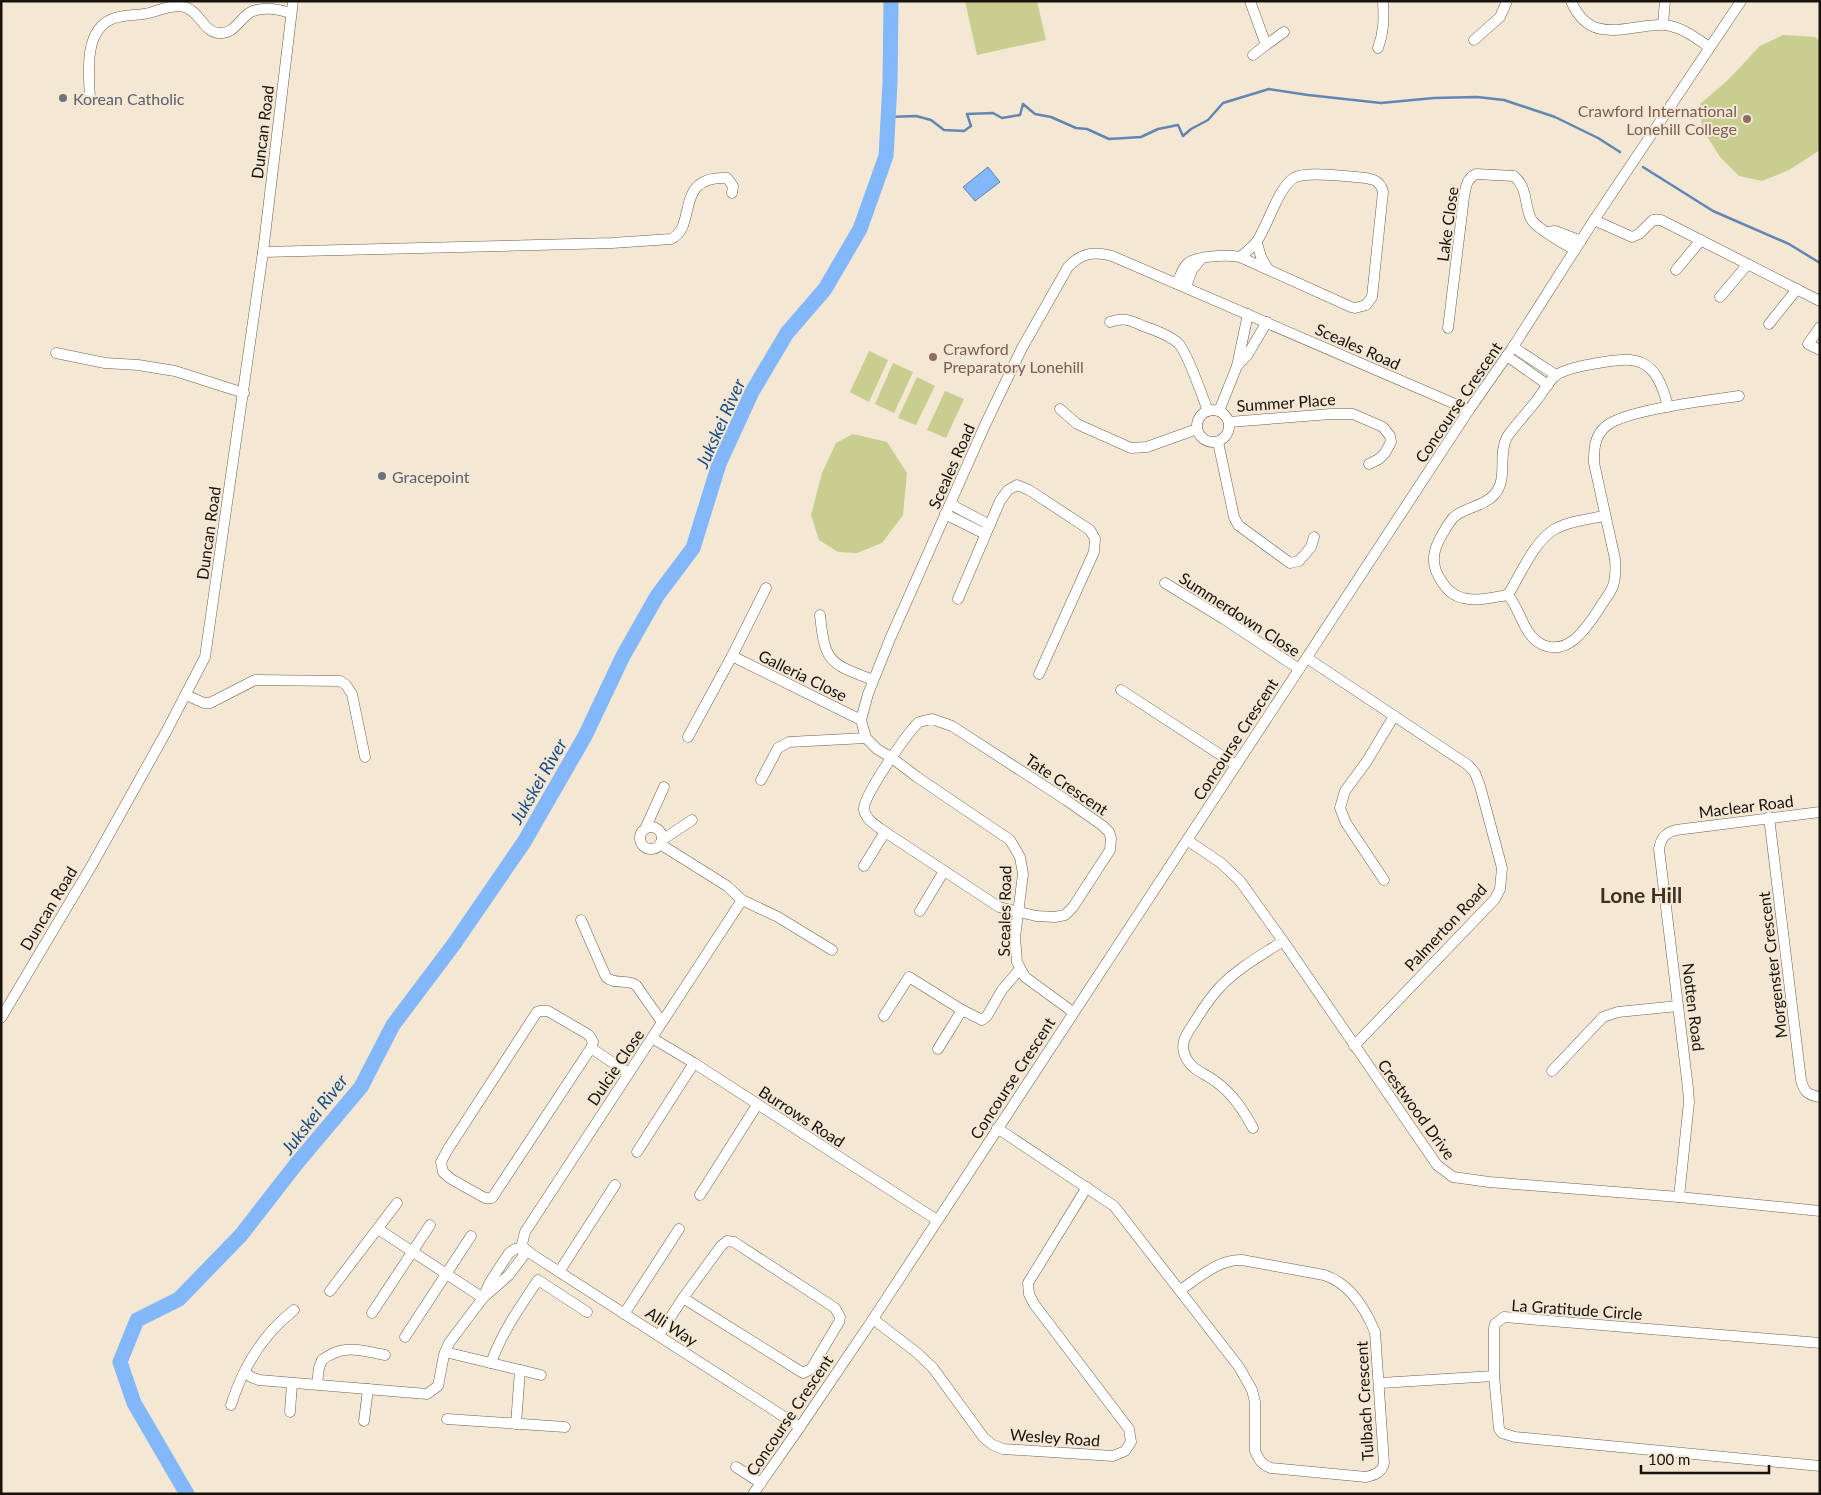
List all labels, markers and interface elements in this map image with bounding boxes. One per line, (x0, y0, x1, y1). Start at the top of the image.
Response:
street label: Duncan Road (247, 84, 277, 180)
place label: Korean Catholic (73, 89, 185, 108)
marker: Korean Catholic (57, 92, 69, 104)
place label: Crawford International Lonehill College (1578, 101, 1737, 138)
marker: Crawford International Lonehill College (1741, 113, 1753, 125)
street label: Lake Close (1432, 185, 1462, 263)
street label: Sceales Road (1312, 319, 1404, 373)
street label: Concourse Crescent (1411, 338, 1506, 466)
place label: Crawford Preparatory Lonehill (943, 339, 1084, 376)
marker: Crawford Preparatory Lonehill (927, 351, 939, 363)
water label: Jukskei River (690, 374, 750, 472)
street label: Summer Place (1236, 389, 1336, 415)
street label: Sceales Road (924, 420, 978, 512)
place label: Gracepoint (392, 467, 470, 486)
marker: Gracepoint (376, 470, 388, 482)
street label: Duncan Road (192, 485, 224, 581)
street label: Summerdown Close (1176, 568, 1304, 660)
street label: Galleria Close (756, 645, 850, 705)
street label: Concourse Crescent (1189, 674, 1282, 803)
water label: Jukskei River (504, 734, 572, 828)
street label: Tate Crescent (1022, 749, 1112, 819)
street label: Maclear Road (1697, 791, 1795, 821)
street label: Duncan Road (16, 863, 80, 953)
street label: Sceales Road (994, 865, 1014, 957)
street label: Palmerton Road (1400, 880, 1490, 974)
district label: Lone Hill (1600, 882, 1682, 907)
street label: Morgenster Crescent (1754, 890, 1790, 1039)
street label: Notten Road (1679, 962, 1709, 1052)
street label: Concourse Crescent (966, 1013, 1059, 1142)
street label: Dulcie Close (583, 1025, 647, 1109)
street label: Crestwood Drive (1374, 1055, 1460, 1163)
water label: Jukskei River (275, 1069, 352, 1159)
street label: Burrows Road (756, 1081, 848, 1151)
street label: La Gratitude Circle (1511, 1295, 1643, 1323)
street label: Alli Way (643, 1302, 702, 1350)
street label: Tulbach Crescent (1351, 1340, 1377, 1461)
street label: Concourse Crescent (742, 1351, 837, 1479)
street label: Wesley Road (1009, 1424, 1101, 1450)
scale bar (1641, 1442, 1768, 1474)
text: 100 m (1648, 1450, 1690, 1468)

